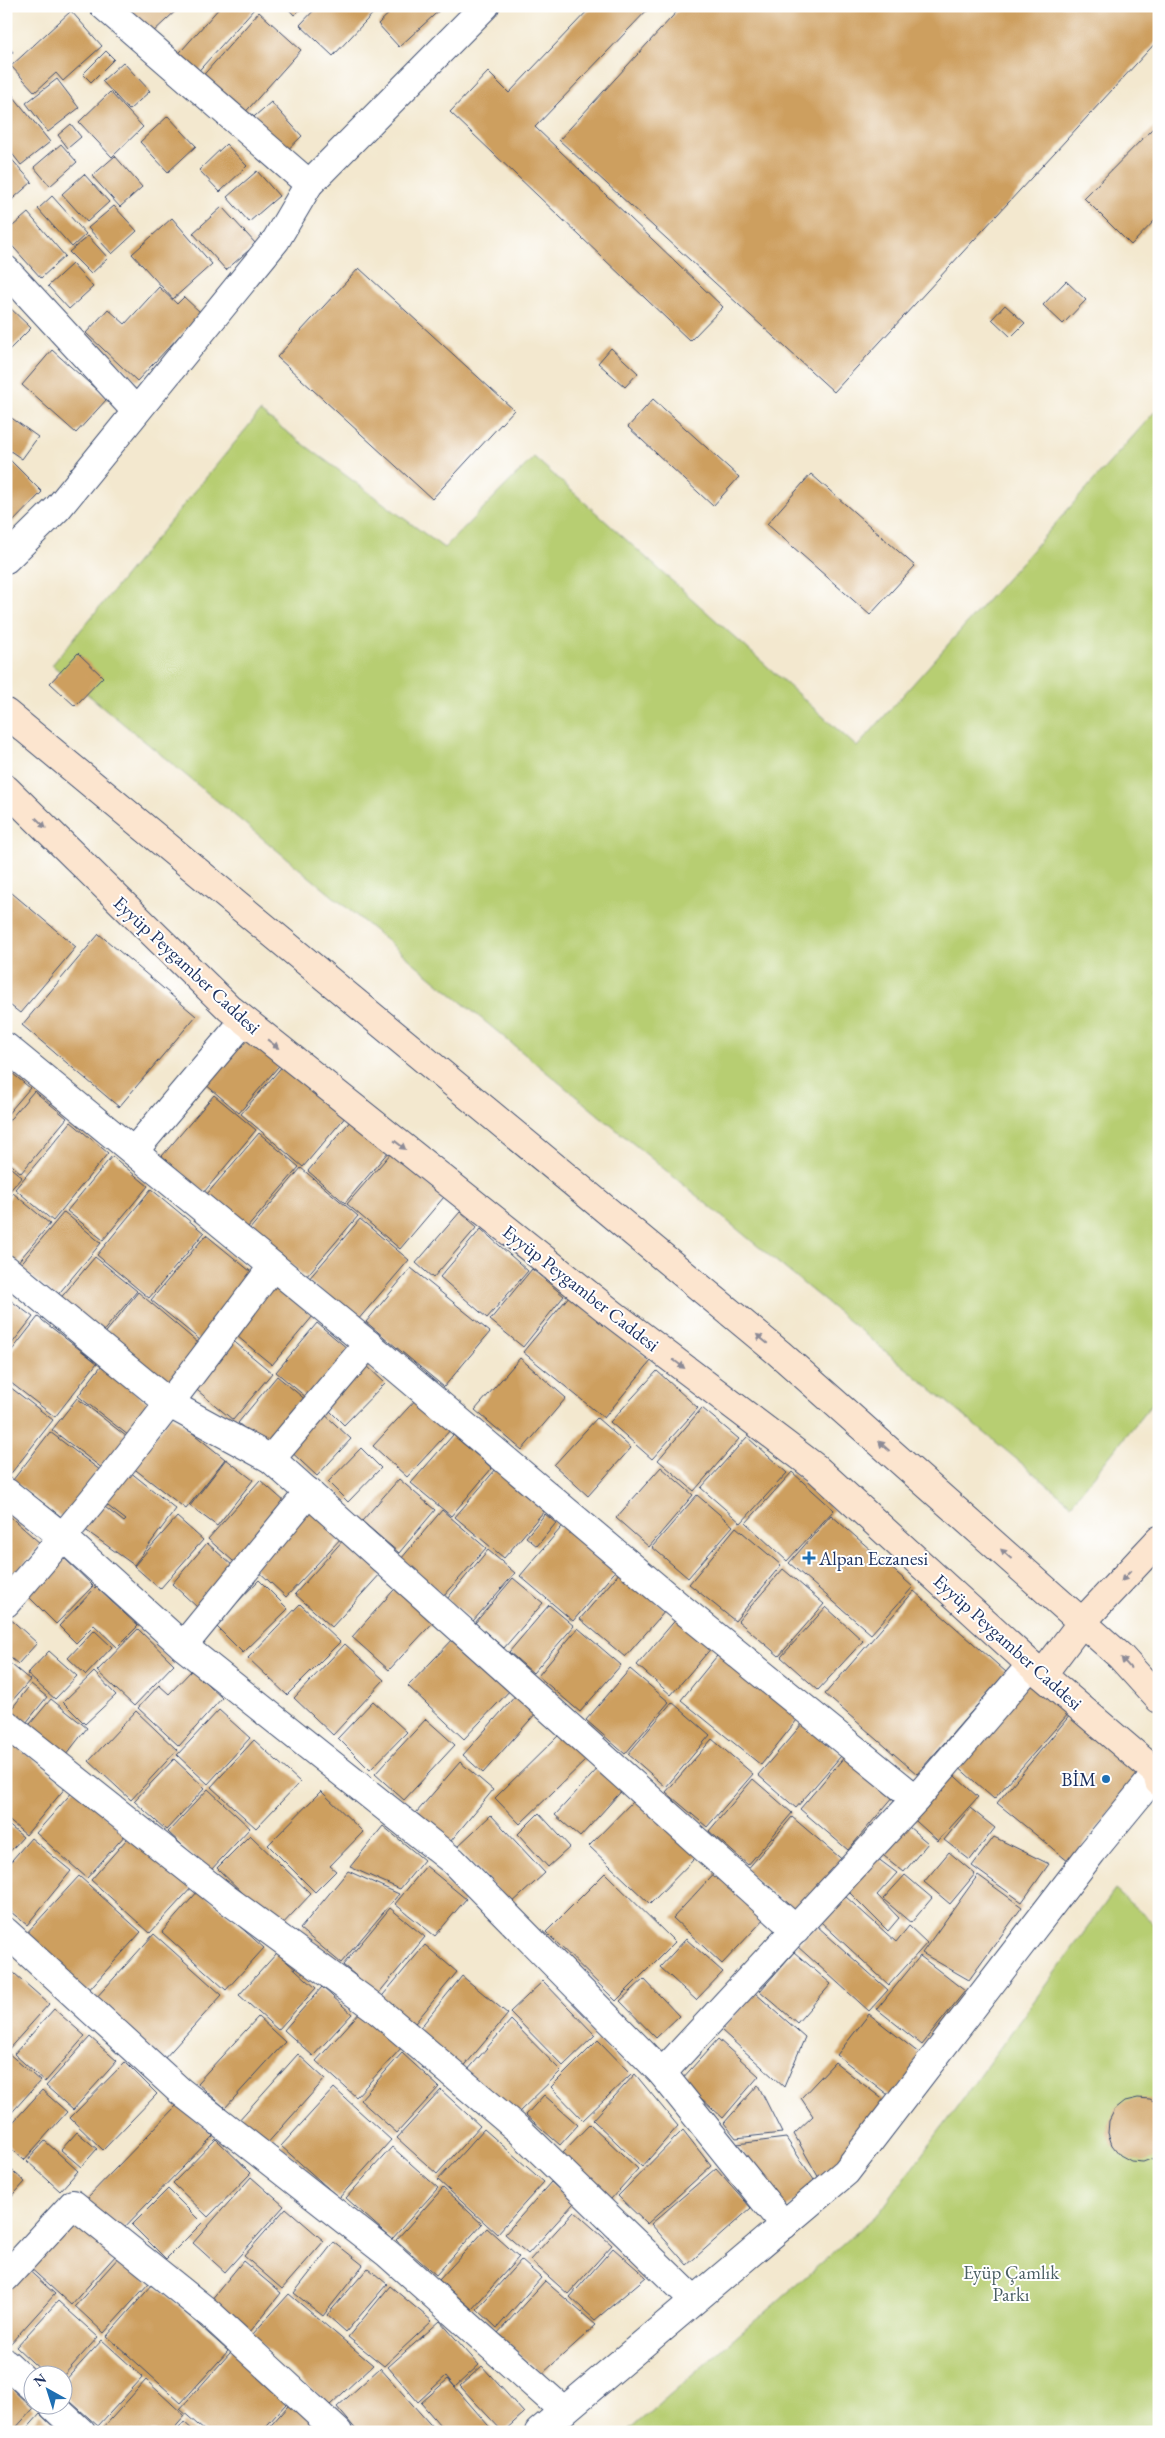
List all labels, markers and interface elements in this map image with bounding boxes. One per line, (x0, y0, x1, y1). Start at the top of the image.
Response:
one-way arrow (35, 817, 47, 829)
street label: Eyyüp Peygamber Caddesi (108, 890, 266, 1040)
one-way arrow (266, 1038, 279, 1049)
one-way arrow (393, 1139, 406, 1150)
street label: Eyyüp Peygamber Caddesi (498, 1219, 665, 1357)
one-way arrow (756, 1334, 768, 1345)
one-way arrow (672, 1359, 685, 1370)
one-way arrow (878, 1441, 891, 1452)
place label: Alpan Eczanesi (818, 1546, 928, 1571)
one-way arrow (1000, 1548, 1012, 1560)
marker: Alpan Eczanesi (803, 1552, 815, 1564)
street label: Eyyüp Peygamber Caddesi (928, 1568, 1088, 1716)
one-way arrow (1120, 1570, 1132, 1582)
one-way arrow (1121, 1656, 1132, 1669)
place label: BİM (1061, 1767, 1096, 1792)
marker: BİM (1100, 1773, 1112, 1785)
park label: Eyüp Çamlık Parkı (963, 2260, 1060, 2307)
north arrow (22, 2366, 72, 2416)
text: N (30, 2369, 50, 2390)

